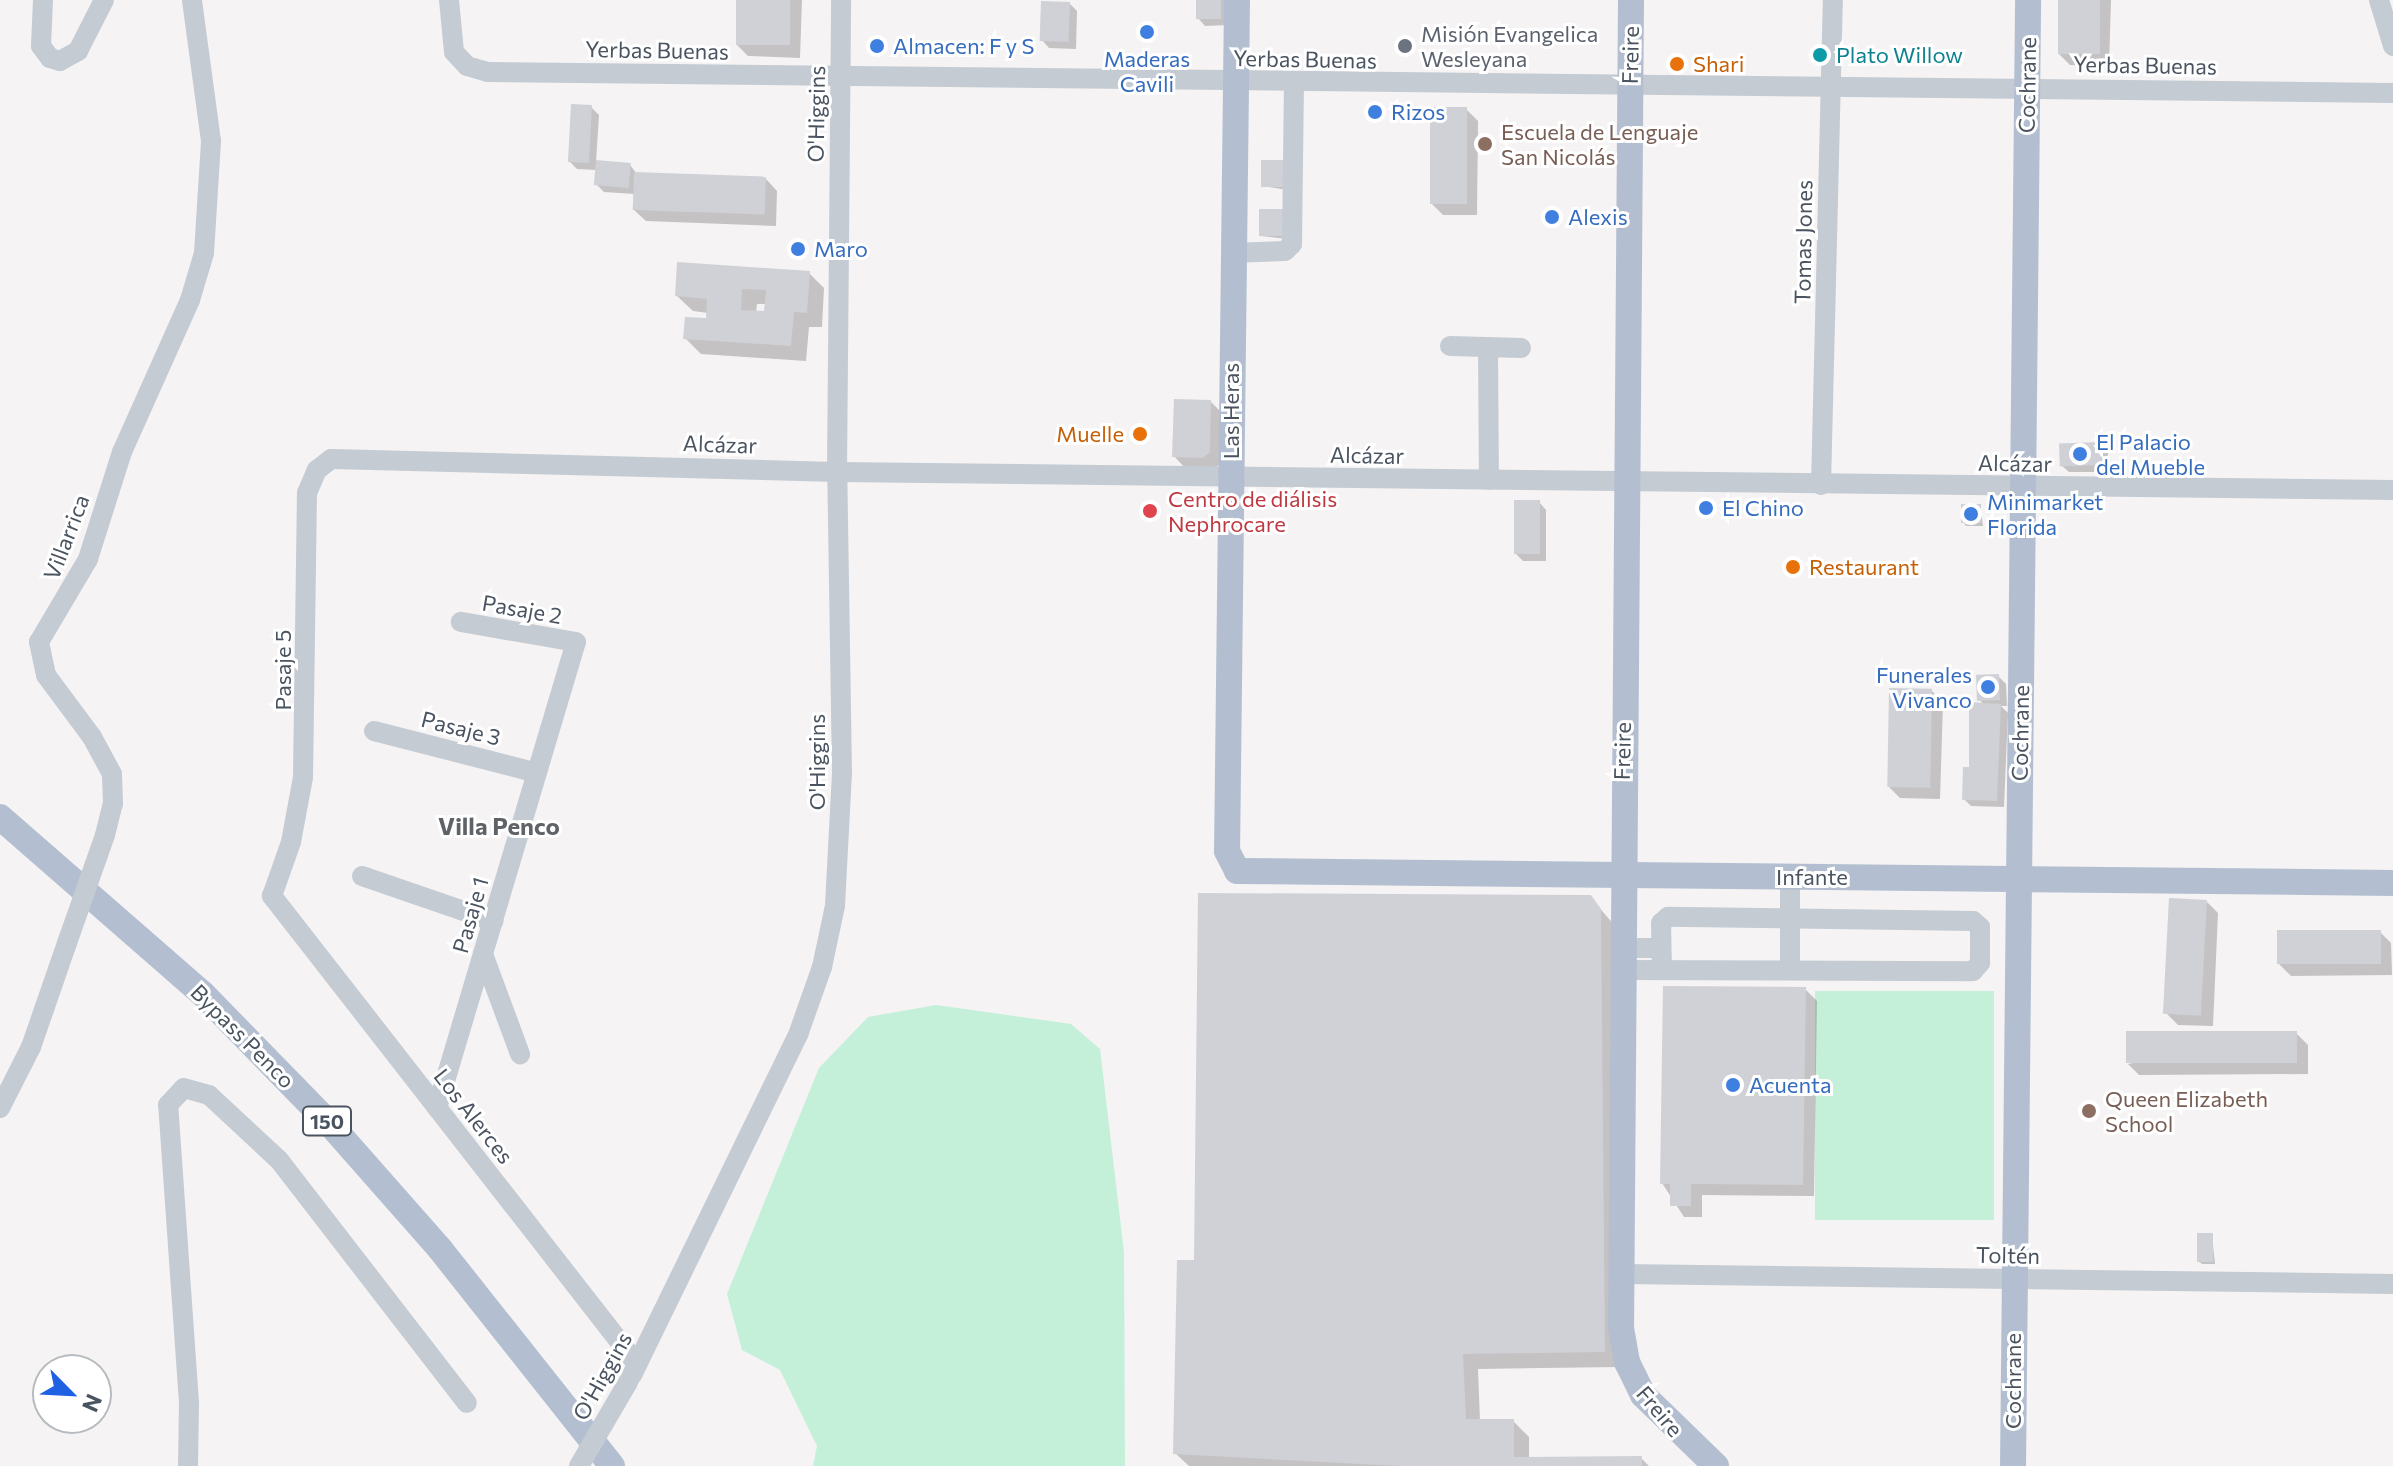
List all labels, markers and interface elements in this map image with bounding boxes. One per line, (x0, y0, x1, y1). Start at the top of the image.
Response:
place label: Misión Evangelica Wesleyana (1421, 20, 1598, 72)
marker: Maderas Cavili (1138, 23, 1156, 41)
street label: Freire (1616, 26, 1644, 84)
place label: Almacen: F y S (893, 33, 1034, 59)
street label: Yerbas Buenas (585, 36, 729, 64)
marker: Almacen: F y S (868, 37, 886, 55)
marker: Misión Evangelica Wesleyana (1396, 37, 1414, 55)
street label: Cochrane (2013, 37, 2041, 133)
place label: Plato Willow (1836, 42, 1963, 68)
place label: Maderas Cavili (1104, 45, 1190, 96)
street label: Yerbas Buenas (1233, 45, 1377, 73)
marker: Plato Willow (1811, 46, 1829, 64)
place label: Shari (1693, 51, 1744, 77)
street label: Yerbas Buenas (2073, 51, 2217, 79)
marker: Shari (1668, 55, 1686, 73)
street label: O'Higgins (802, 65, 830, 163)
place label: Rizos (1391, 99, 1445, 125)
marker: Rizos (1366, 103, 1384, 121)
place label: Escuela de Lenguaje San Nicolás (1501, 118, 1698, 170)
marker: Escuela de Lenguaje San Nicolás (1476, 135, 1494, 153)
street label: Tomas Jones (1789, 180, 1817, 304)
place label: Alexis (1568, 204, 1628, 230)
marker: Alexis (1543, 208, 1561, 226)
place label: Maro (814, 236, 868, 262)
marker: Maro (789, 240, 807, 258)
street label: Las Heras (1218, 363, 1244, 459)
place label: Muelle (1056, 421, 1124, 447)
marker: Muelle (1131, 425, 1149, 443)
place label: El Palacio del Mueble (2096, 428, 2205, 480)
street label: Alcázar (682, 430, 758, 458)
street label: Alcázar (1330, 441, 1404, 469)
marker: El Palacio del Mueble (2071, 445, 2089, 463)
street label: Alcázar (1978, 449, 2052, 477)
place label: Centro de diálisis Nephrocare (1168, 485, 1337, 536)
place label: Minimarket Florida (1987, 488, 2103, 540)
street label: Villarrica (38, 491, 94, 583)
place label: El Chino (1722, 495, 1804, 521)
marker: El Chino (1697, 499, 1715, 517)
marker: Centro de diálisis Nephrocare (1139, 500, 1161, 522)
marker: Minimarket Florida (1962, 505, 1980, 523)
place label: Restaurant (1809, 554, 1919, 580)
marker: Restaurant (1784, 558, 1802, 576)
street label: Pasaje 2 (480, 589, 564, 629)
street label: Pasaje 5 (270, 630, 296, 710)
place label: Funerales Vivanco (1876, 661, 1972, 712)
marker: Funerales Vivanco (1979, 678, 1997, 696)
street label: Cochrane (2006, 685, 2034, 781)
street label: Pasaje 3 (419, 705, 503, 751)
street label: O'Higgins (804, 714, 830, 810)
street label: Freire (1608, 722, 1636, 780)
district label: Villa Penco (438, 812, 560, 840)
street label: Infante (1776, 864, 1848, 890)
street label: Pasaje 1 (447, 874, 493, 956)
street label: Bypass Penco (186, 979, 300, 1093)
street label: Los Alerces (429, 1063, 519, 1169)
place label: Acuenta (1749, 1072, 1832, 1098)
marker: Acuenta (1724, 1076, 1742, 1094)
place label: Queen Elizabeth School (2105, 1085, 2268, 1136)
marker: Queen Elizabeth School (2080, 1102, 2098, 1120)
road number: 150 (301, 1105, 353, 1137)
street label: Toltén (1976, 1241, 2040, 1269)
street label: O'Higgins (567, 1327, 637, 1425)
street label: Cochrane (2000, 1333, 2026, 1429)
north arrow (32, 1354, 112, 1434)
street label: Freire (1631, 1380, 1689, 1442)
text: N (77, 1390, 108, 1416)

